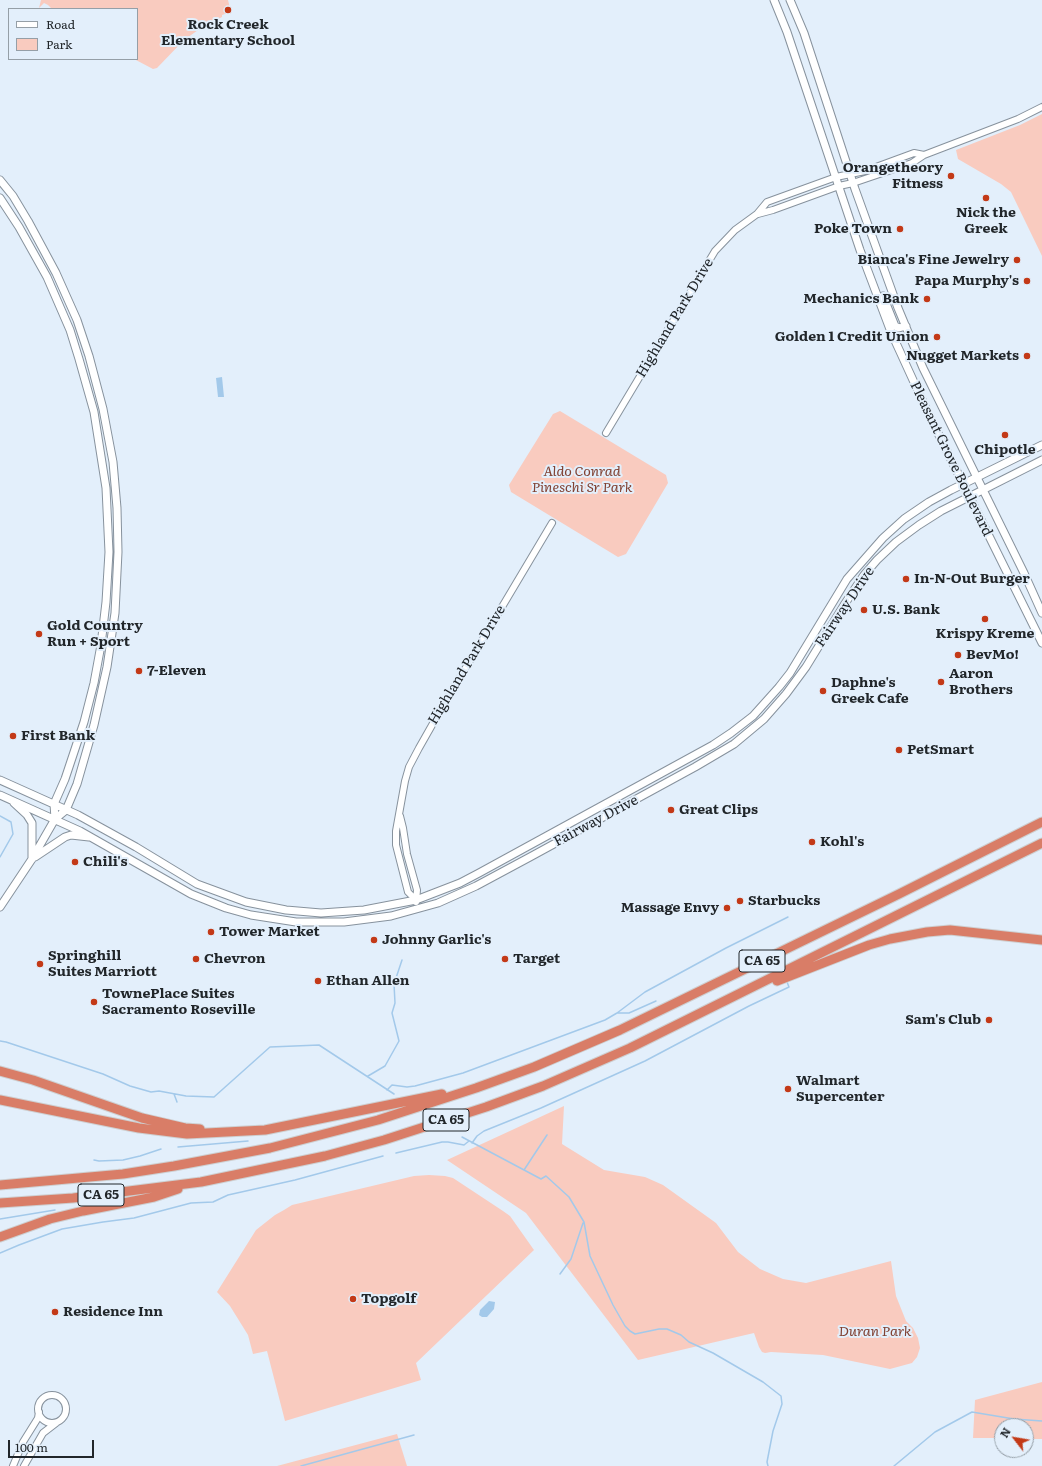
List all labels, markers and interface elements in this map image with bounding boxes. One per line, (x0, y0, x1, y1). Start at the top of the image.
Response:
marker: Rock Creek Elementary School (223, 5, 233, 15)
legend (8, 8, 138, 60)
text: Road (46, 15, 75, 33)
place label: Rock Creek Elementary School (161, 17, 295, 50)
text: Park (46, 35, 72, 53)
place label: Orangetheory Fitness (843, 160, 943, 192)
marker: Orangetheory Fitness (946, 171, 956, 181)
marker: Nick the Greek (981, 193, 991, 203)
place label: Nick the Greek (956, 205, 1016, 238)
place label: Poke Town (814, 221, 892, 237)
marker: Poke Town (895, 224, 905, 234)
place label: Bianca's Fine Jewelry (857, 252, 1009, 268)
street label: Highland Park Drive (633, 255, 717, 381)
marker: Bianca's Fine Jewelry (1012, 255, 1022, 265)
place label: Papa Murphy's (915, 273, 1019, 289)
marker: Papa Murphy's (1022, 276, 1032, 286)
place label: Mechanics Bank (803, 291, 919, 307)
marker: Mechanics Bank (922, 294, 932, 304)
place label: Golden 1 Credit Union (775, 329, 929, 345)
marker: Golden 1 Credit Union (932, 332, 942, 342)
place label: Nugget Markets (906, 348, 1019, 364)
marker: Nugget Markets (1022, 351, 1032, 361)
street label: Pleasant Grove Boulevard (906, 379, 996, 539)
marker: Chipotle (1000, 430, 1010, 440)
place label: Chipotle (974, 442, 1036, 458)
park label: Aldo Conrad Pineschi Sr Park (532, 464, 632, 496)
street label: Fairway Drive (812, 564, 878, 650)
place label: In-N-Out Burger (914, 571, 1030, 587)
marker: In-N-Out Burger (901, 574, 911, 584)
street label: Highland Park Drive (425, 602, 509, 728)
place label: U.S. Bank (872, 602, 940, 618)
marker: U.S. Bank (859, 605, 869, 615)
marker: Krispy Kreme (980, 614, 990, 624)
place label: Gold Country Run + Sport (47, 618, 143, 650)
place label: Krispy Kreme (935, 626, 1035, 642)
marker: Gold Country Run + Sport (34, 629, 44, 639)
place label: BevMo! (966, 647, 1019, 663)
marker: BevMo! (953, 650, 963, 660)
place label: 7-Eleven (147, 663, 206, 679)
marker: 7-Eleven (134, 666, 144, 676)
place label: Aaron Brothers (949, 666, 1013, 698)
place label: Daphne's Greek Cafe (831, 675, 909, 708)
marker: Aaron Brothers (936, 677, 946, 687)
marker: Daphne's Greek Cafe (818, 686, 828, 696)
place label: First Bank (21, 728, 95, 744)
marker: First Bank (8, 731, 18, 741)
place label: PetSmart (907, 742, 974, 758)
marker: PetSmart (894, 745, 904, 755)
street label: Fairway Drive (551, 792, 641, 850)
place label: Great Clips (679, 802, 758, 818)
marker: Great Clips (666, 805, 676, 815)
place label: Kohl's (820, 834, 864, 850)
marker: Kohl's (807, 837, 817, 847)
place label: Chili's (83, 854, 127, 870)
marker: Chili's (70, 857, 80, 867)
place label: Starbucks (748, 893, 820, 909)
marker: Starbucks (735, 896, 745, 906)
place label: Massage Envy (621, 900, 719, 916)
marker: Massage Envy (722, 903, 732, 913)
place label: Tower Market (219, 924, 320, 940)
marker: Tower Market (206, 927, 216, 937)
place label: Johnny Garlic's (382, 932, 491, 948)
marker: Johnny Garlic's (369, 935, 379, 945)
place label: Springhill Suites Marriott (48, 948, 157, 980)
road number: CA 65 (739, 950, 785, 972)
place label: Chevron (204, 951, 266, 967)
place label: Target (513, 951, 560, 967)
marker: Chevron (191, 954, 201, 964)
marker: Target (500, 954, 510, 964)
marker: Springhill Suites Marriott (35, 959, 45, 969)
place label: Ethan Allen (326, 973, 410, 989)
marker: Ethan Allen (313, 976, 323, 986)
place label: TownePlace Suites Sacramento Roseville (102, 986, 255, 1018)
marker: TownePlace Suites Sacramento Roseville (89, 997, 99, 1007)
place label: Sam's Club (905, 1012, 981, 1028)
marker: Sam's Club (984, 1015, 994, 1025)
place label: Walmart Supercenter (796, 1073, 884, 1106)
marker: Walmart Supercenter (783, 1084, 793, 1094)
road number: CA 65 (423, 1109, 469, 1131)
road number: CA 65 (78, 1184, 124, 1206)
place label: Topgolf (361, 1291, 416, 1307)
marker: Topgolf (348, 1294, 358, 1304)
place label: Residence Inn (63, 1304, 163, 1320)
marker: Residence Inn (50, 1307, 60, 1317)
park label: Duran Park (838, 1324, 912, 1340)
north arrow (994, 1418, 1034, 1458)
text: N (995, 1424, 1014, 1440)
scale bar (10, 1432, 96, 1458)
text: 100 m (15, 1438, 48, 1456)

